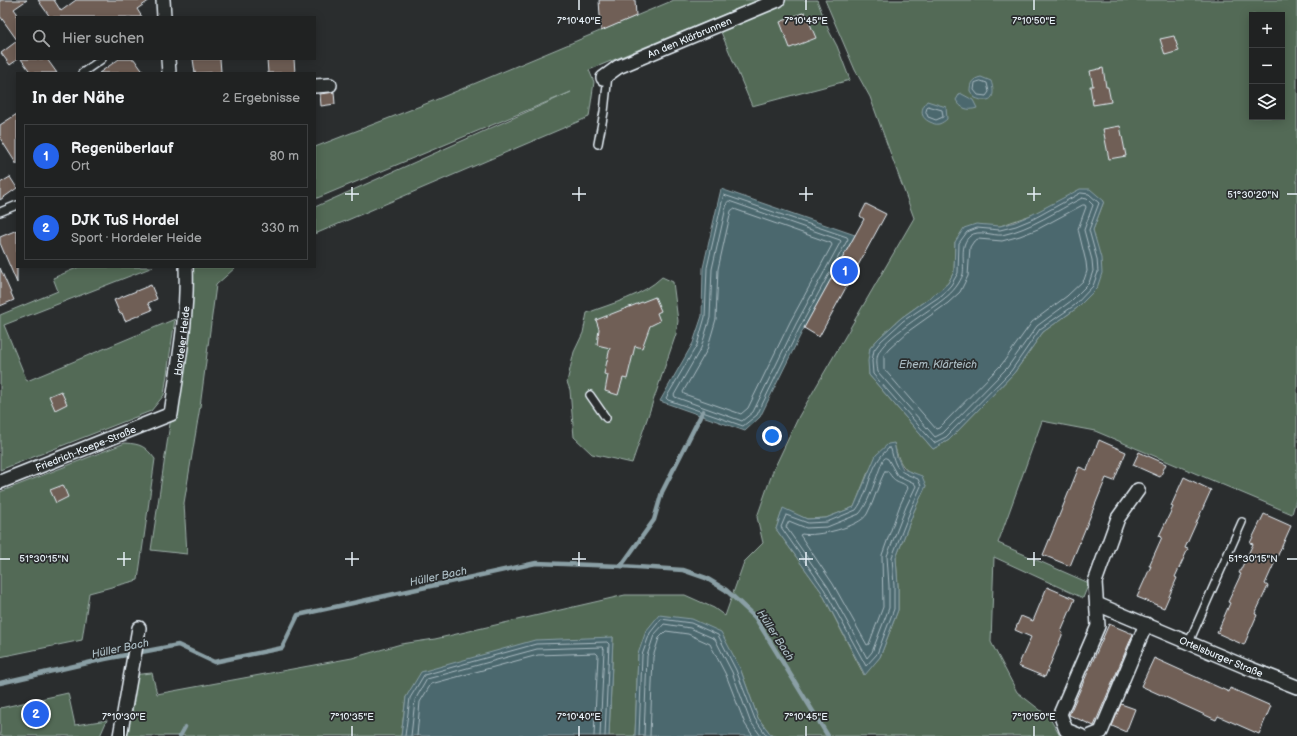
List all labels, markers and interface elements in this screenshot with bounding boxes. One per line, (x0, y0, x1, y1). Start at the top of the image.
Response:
map controls (1249, 12, 1285, 120)
button: + (1249, 12, 1285, 48)
text: 7°10'40"E (557, 15, 601, 27)
street label: An den Klärbrunnen (646, 15, 734, 61)
text: 7°10'45"E (784, 15, 828, 27)
text: 7°10'50"E (1012, 15, 1056, 27)
search box (16, 16, 316, 60)
icon: search (30, 27, 52, 49)
text: Hier suchen (62, 29, 144, 48)
button: − (1249, 48, 1285, 84)
button: layers (1249, 84, 1285, 120)
text: In der Nähe (32, 88, 125, 108)
text: 2 Ergebnisse (222, 90, 300, 106)
text: Regenüberlauf (71, 139, 174, 158)
text: 1 (43, 148, 49, 164)
text: 80 m (270, 148, 299, 164)
text: Ort (71, 158, 90, 174)
text: 51°30'20"N (1227, 189, 1279, 201)
text: DJK TuS Hordel (71, 211, 179, 230)
text: 2 (42, 220, 50, 236)
text: 330 m (261, 220, 299, 236)
text: Sport · Hordeler Heide (71, 230, 202, 246)
pin: 1 (832, 256, 858, 286)
street label: Hordeler Heide (172, 306, 192, 376)
water label: Ehem. Klärteich (899, 358, 977, 371)
street label: Friedrich-Koepe-Straße (34, 424, 138, 474)
your location (762, 426, 782, 446)
text: 51°30'15"N (19, 553, 69, 565)
text: 51°30'15"N (1228, 553, 1278, 565)
water label: Hüller Bach (408, 564, 468, 589)
water label: Hüller Bach (754, 607, 797, 663)
street label: Ortelsburger Straße (1177, 635, 1265, 680)
water label: Hüller Bach (90, 636, 150, 661)
pin: 2 (23, 699, 49, 729)
text: 7°10'30"E (102, 711, 146, 723)
text: 7°10'35"E (330, 711, 374, 723)
text: 7°10'40"E (557, 711, 601, 723)
text: 7°10'45"E (784, 711, 828, 723)
text: 7°10'50"E (1012, 711, 1056, 723)

